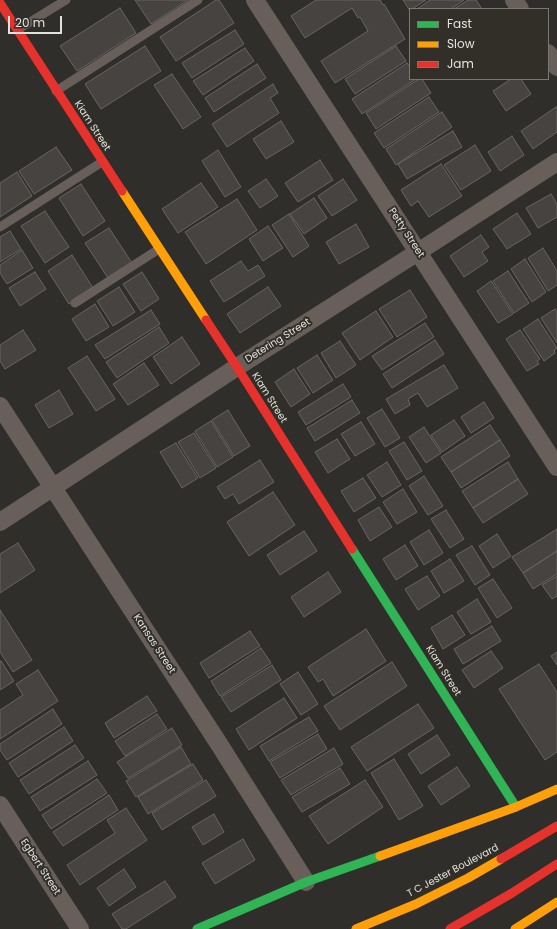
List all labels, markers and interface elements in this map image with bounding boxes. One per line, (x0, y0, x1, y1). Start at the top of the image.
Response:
scale bar (10, 8, 64, 34)
legend (409, 8, 549, 80)
text: 20 m (15, 14, 45, 31)
text: Fast (447, 15, 472, 32)
text: Slow (447, 35, 475, 52)
text: Jam (447, 55, 474, 72)
street label: Kiam Street (71, 99, 113, 153)
street label: Petty Street (385, 206, 427, 260)
street label: Detering Street (243, 316, 313, 366)
street label: Kiam Street (249, 370, 289, 426)
street label: Kansas Street (130, 612, 178, 676)
street label: Kiam Street (423, 643, 463, 699)
street label: Egbert Street (17, 837, 63, 897)
street label: T C Jester Boulevard (405, 842, 501, 900)

